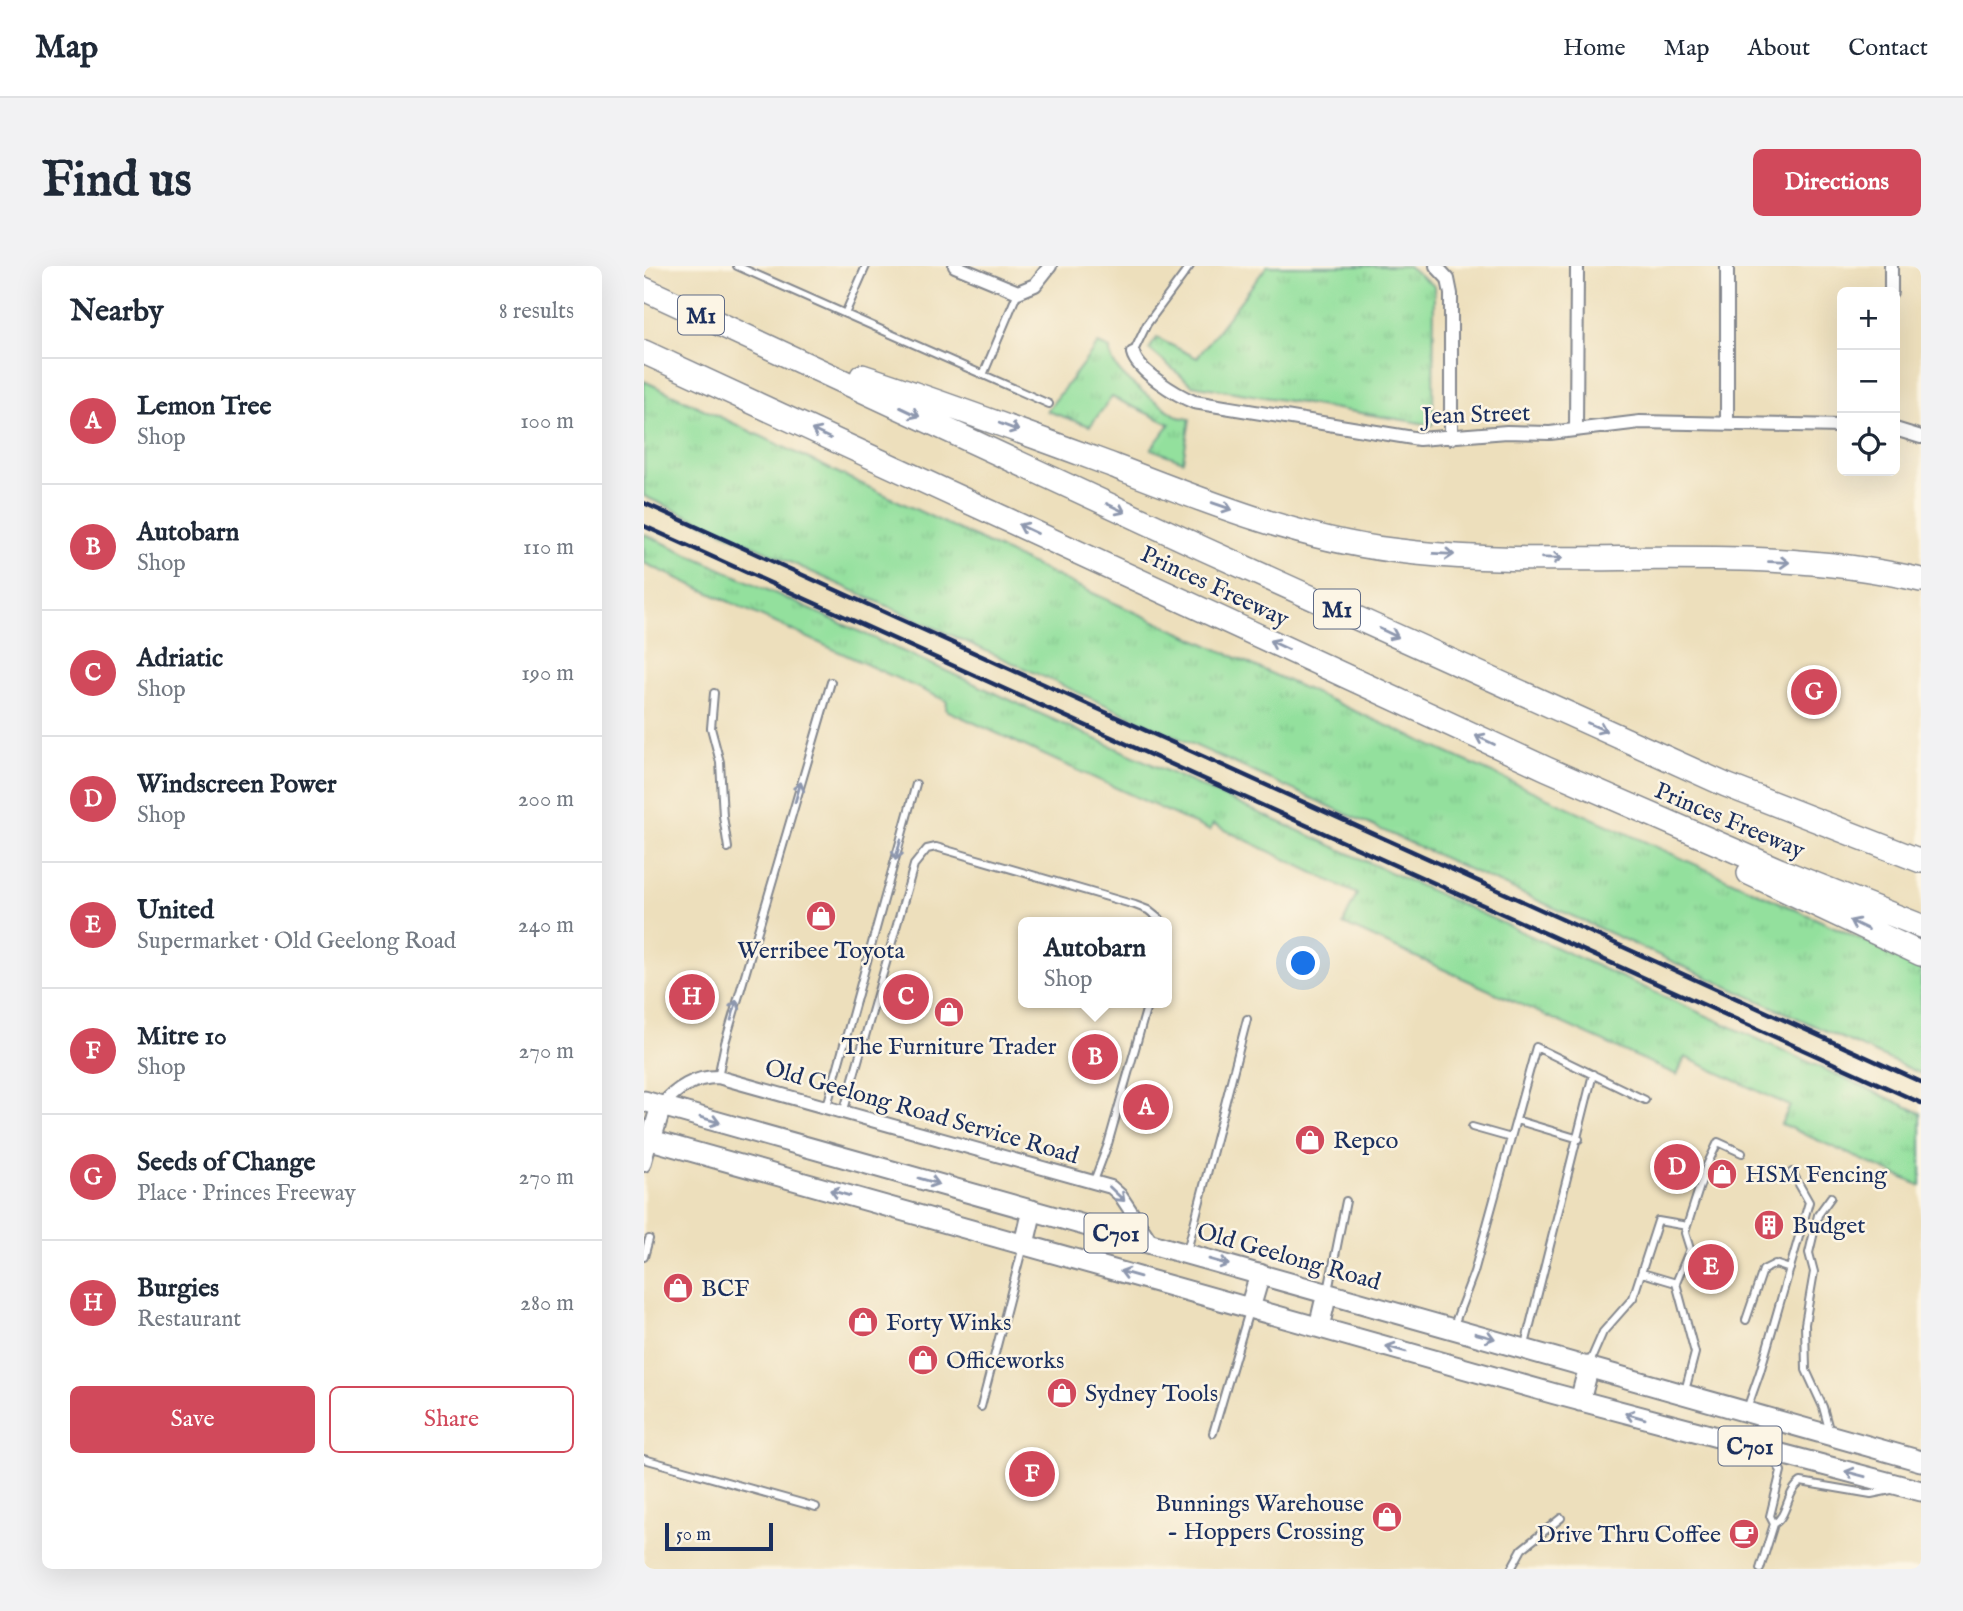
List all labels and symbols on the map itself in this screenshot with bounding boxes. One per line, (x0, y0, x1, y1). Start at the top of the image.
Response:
road number: M1 (678, 296, 724, 334)
street label: Jean Street (1418, 398, 1531, 433)
one-way arrow (899, 406, 920, 419)
one-way arrow (998, 421, 1020, 434)
one-way arrow (811, 427, 832, 440)
one-way arrow (1211, 501, 1233, 513)
one-way arrow (1105, 502, 1126, 515)
one-way arrow (1018, 522, 1039, 535)
street label: Princes Freeway (1135, 539, 1294, 635)
one-way arrow (1432, 547, 1455, 560)
one-way arrow (1540, 551, 1563, 564)
one-way arrow (1768, 556, 1791, 569)
road number: M1 (1314, 590, 1360, 628)
one-way arrow (1379, 628, 1400, 641)
one-way arrow (1269, 638, 1290, 651)
pin: G (1791, 666, 1837, 718)
one-way arrow (1585, 721, 1607, 734)
one-way arrow (1475, 733, 1497, 746)
street label: Princes Freeway (1650, 776, 1809, 867)
one-way arrow (792, 781, 805, 803)
one-way arrow (891, 838, 904, 861)
shop icon: Werribee Toyota (804, 899, 838, 933)
one-way arrow (1849, 917, 1870, 931)
place label: Werribee Toyota (737, 936, 905, 967)
your location (1286, 946, 1320, 980)
pin: H (669, 971, 715, 1023)
pin: C (883, 971, 929, 1023)
shop icon: The Furniture Trader (932, 995, 966, 1029)
one-way arrow (729, 1000, 742, 1022)
pin: B (1072, 1031, 1118, 1083)
place label: The Furniture Trader (841, 1032, 1057, 1063)
street label: Old Geelong Road Service Road (761, 1053, 1082, 1172)
pin: A (1123, 1081, 1169, 1133)
one-way arrow (698, 1114, 720, 1127)
shop icon: Repco (1293, 1123, 1327, 1157)
place label: Repco (1333, 1126, 1398, 1157)
pin: D (1654, 1141, 1700, 1193)
shop icon: HSM Fencing (1705, 1157, 1739, 1191)
place label: HSM Fencing (1745, 1160, 1888, 1191)
one-way arrow (917, 1175, 940, 1188)
one-way arrow (829, 1185, 851, 1198)
one-way arrow (1109, 1186, 1126, 1203)
building icon: Budget (1752, 1208, 1786, 1242)
place label: Budget (1792, 1211, 1865, 1242)
road number: C701 (1084, 1214, 1148, 1252)
street label: Old Geelong Road (1193, 1216, 1384, 1299)
pin: E (1688, 1241, 1734, 1293)
one-way arrow (1207, 1257, 1229, 1270)
one-way arrow (1119, 1267, 1141, 1280)
shop icon: BCF (661, 1271, 695, 1305)
place label: BCF (701, 1274, 749, 1305)
shop icon: Forty Winks (846, 1305, 880, 1339)
place label: Forty Winks (886, 1308, 1011, 1339)
one-way arrow (1473, 1330, 1496, 1343)
one-way arrow (1385, 1342, 1408, 1355)
shop icon: Officeworks (906, 1343, 940, 1377)
place label: Officeworks (946, 1346, 1064, 1377)
shop icon: Sydney Tools (1045, 1376, 1079, 1410)
place label: Sydney Tools (1085, 1379, 1218, 1410)
one-way arrow (1624, 1408, 1646, 1421)
road number: C701 (1718, 1427, 1782, 1466)
pin: F (1009, 1448, 1055, 1500)
one-way arrow (1844, 1466, 1866, 1479)
place label: Bunnings Warehouse - Hoppers Crossing (1155, 1489, 1365, 1548)
shop icon: Bunnings Warehouse - Hoppers Crossing (1370, 1500, 1404, 1534)
cafe icon: Drive Thru Coffee (1727, 1517, 1761, 1551)
scale bar (665, 1520, 774, 1552)
place label: Drive Thru Coffee (1537, 1520, 1721, 1551)

